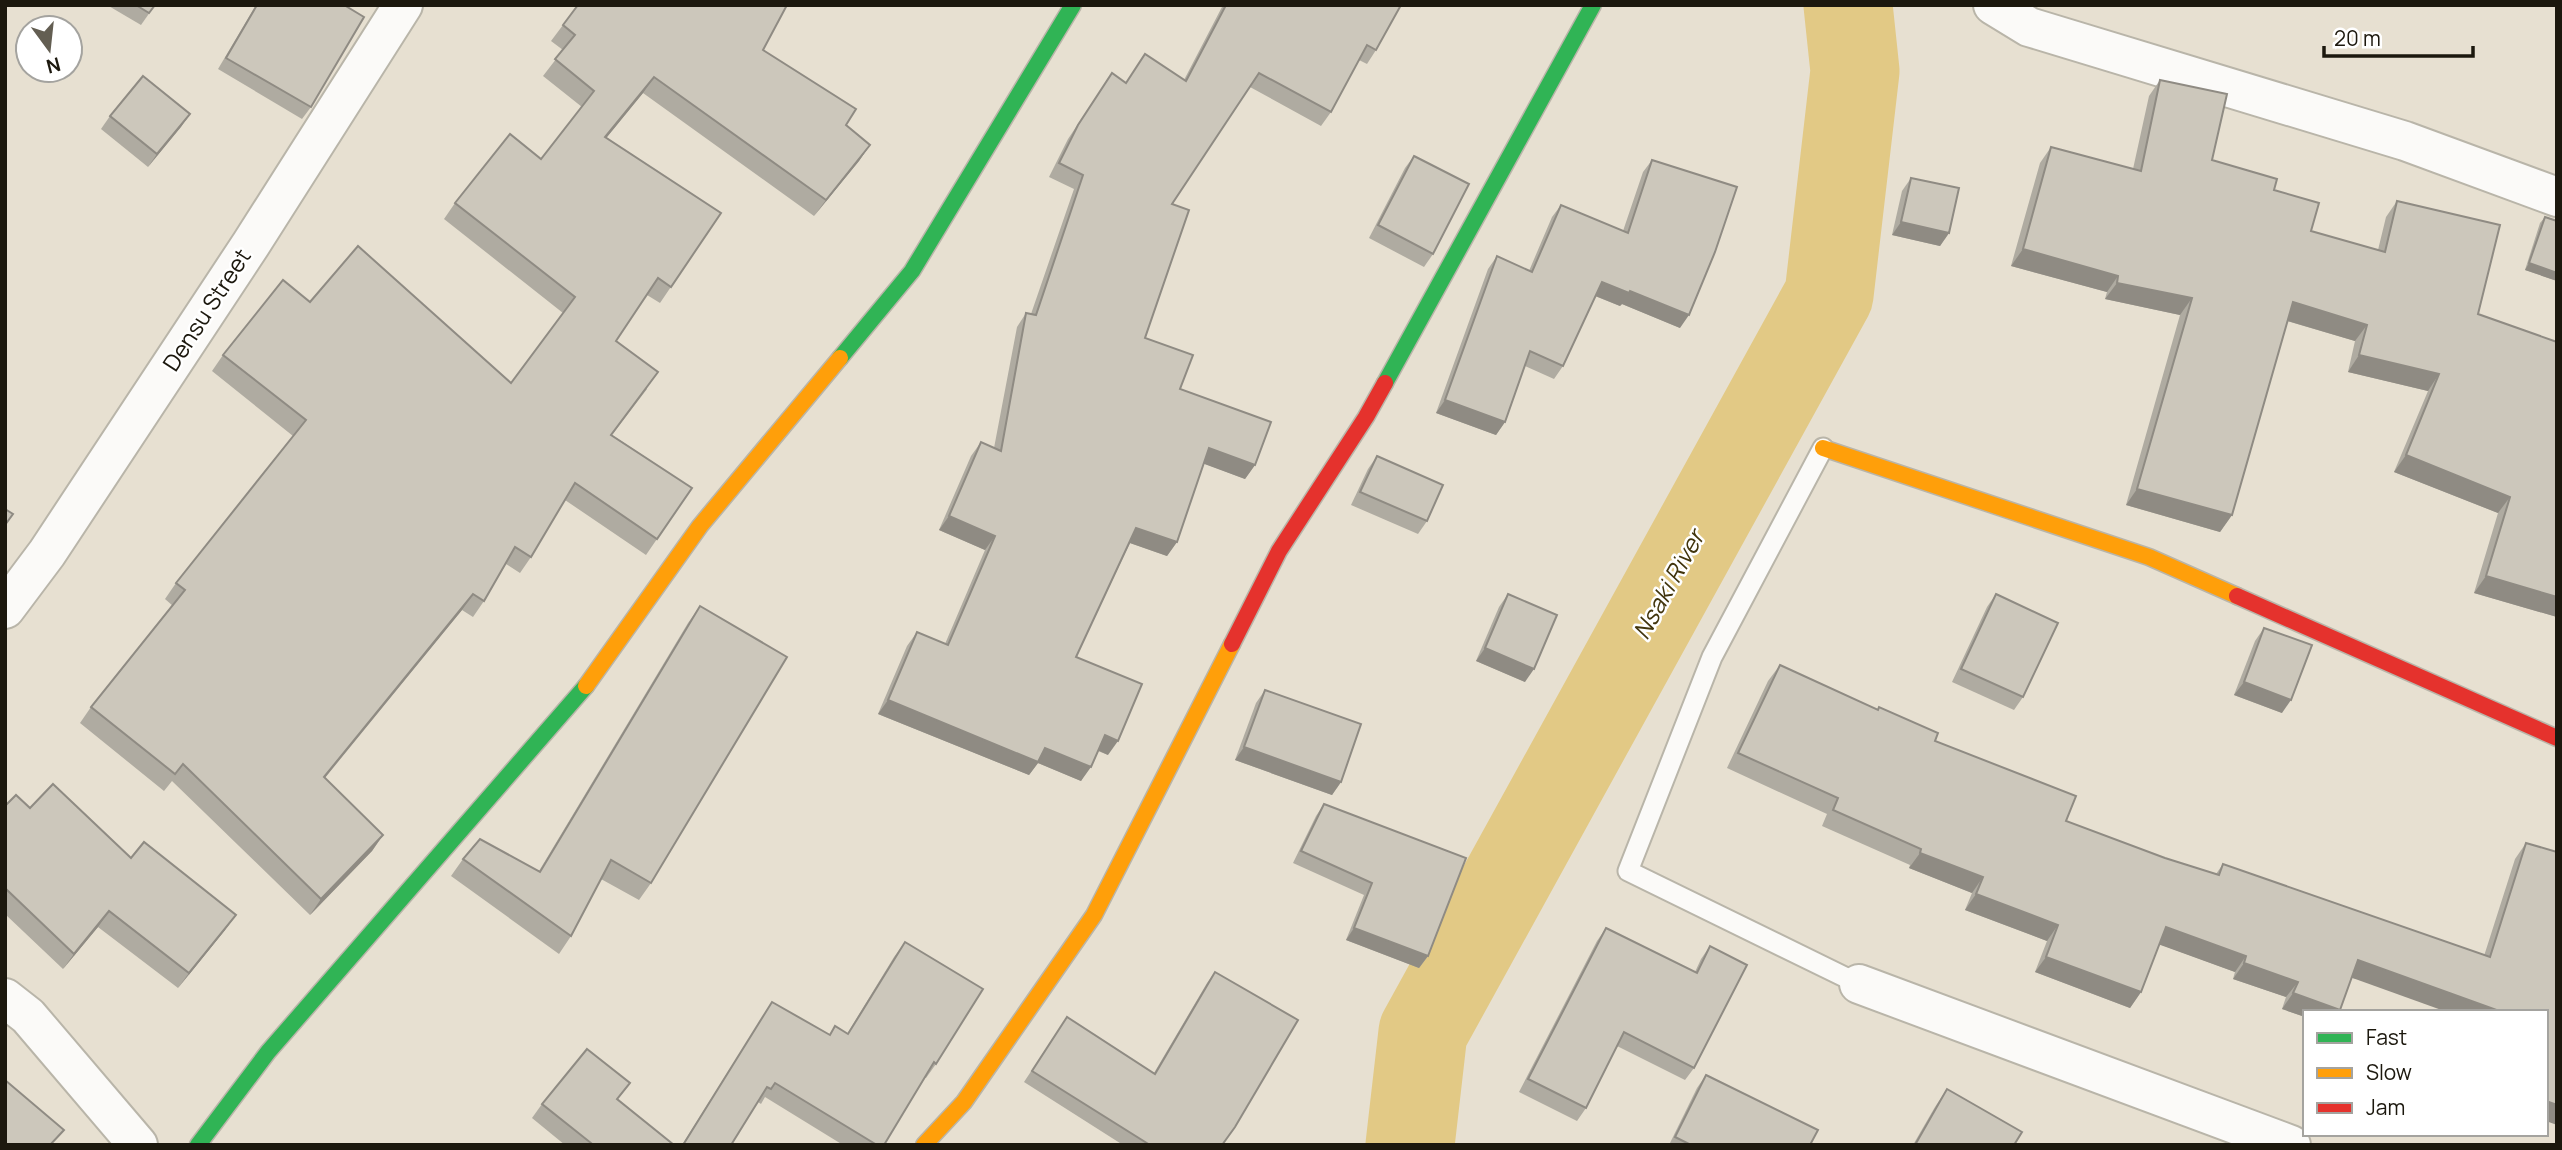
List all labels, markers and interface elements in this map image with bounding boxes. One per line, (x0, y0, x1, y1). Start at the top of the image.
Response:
north arrow (14, 14, 84, 84)
scale bar (2324, 14, 2473, 58)
text: 20 m (2334, 24, 2381, 52)
text: N (43, 51, 63, 80)
street label: Densu Street (155, 242, 258, 377)
water label: Nsaki River (1624, 521, 1713, 645)
legend (2303, 1010, 2548, 1136)
text: Fast (2366, 1023, 2407, 1051)
text: Slow (2366, 1058, 2412, 1086)
text: Jam (2366, 1093, 2405, 1121)

